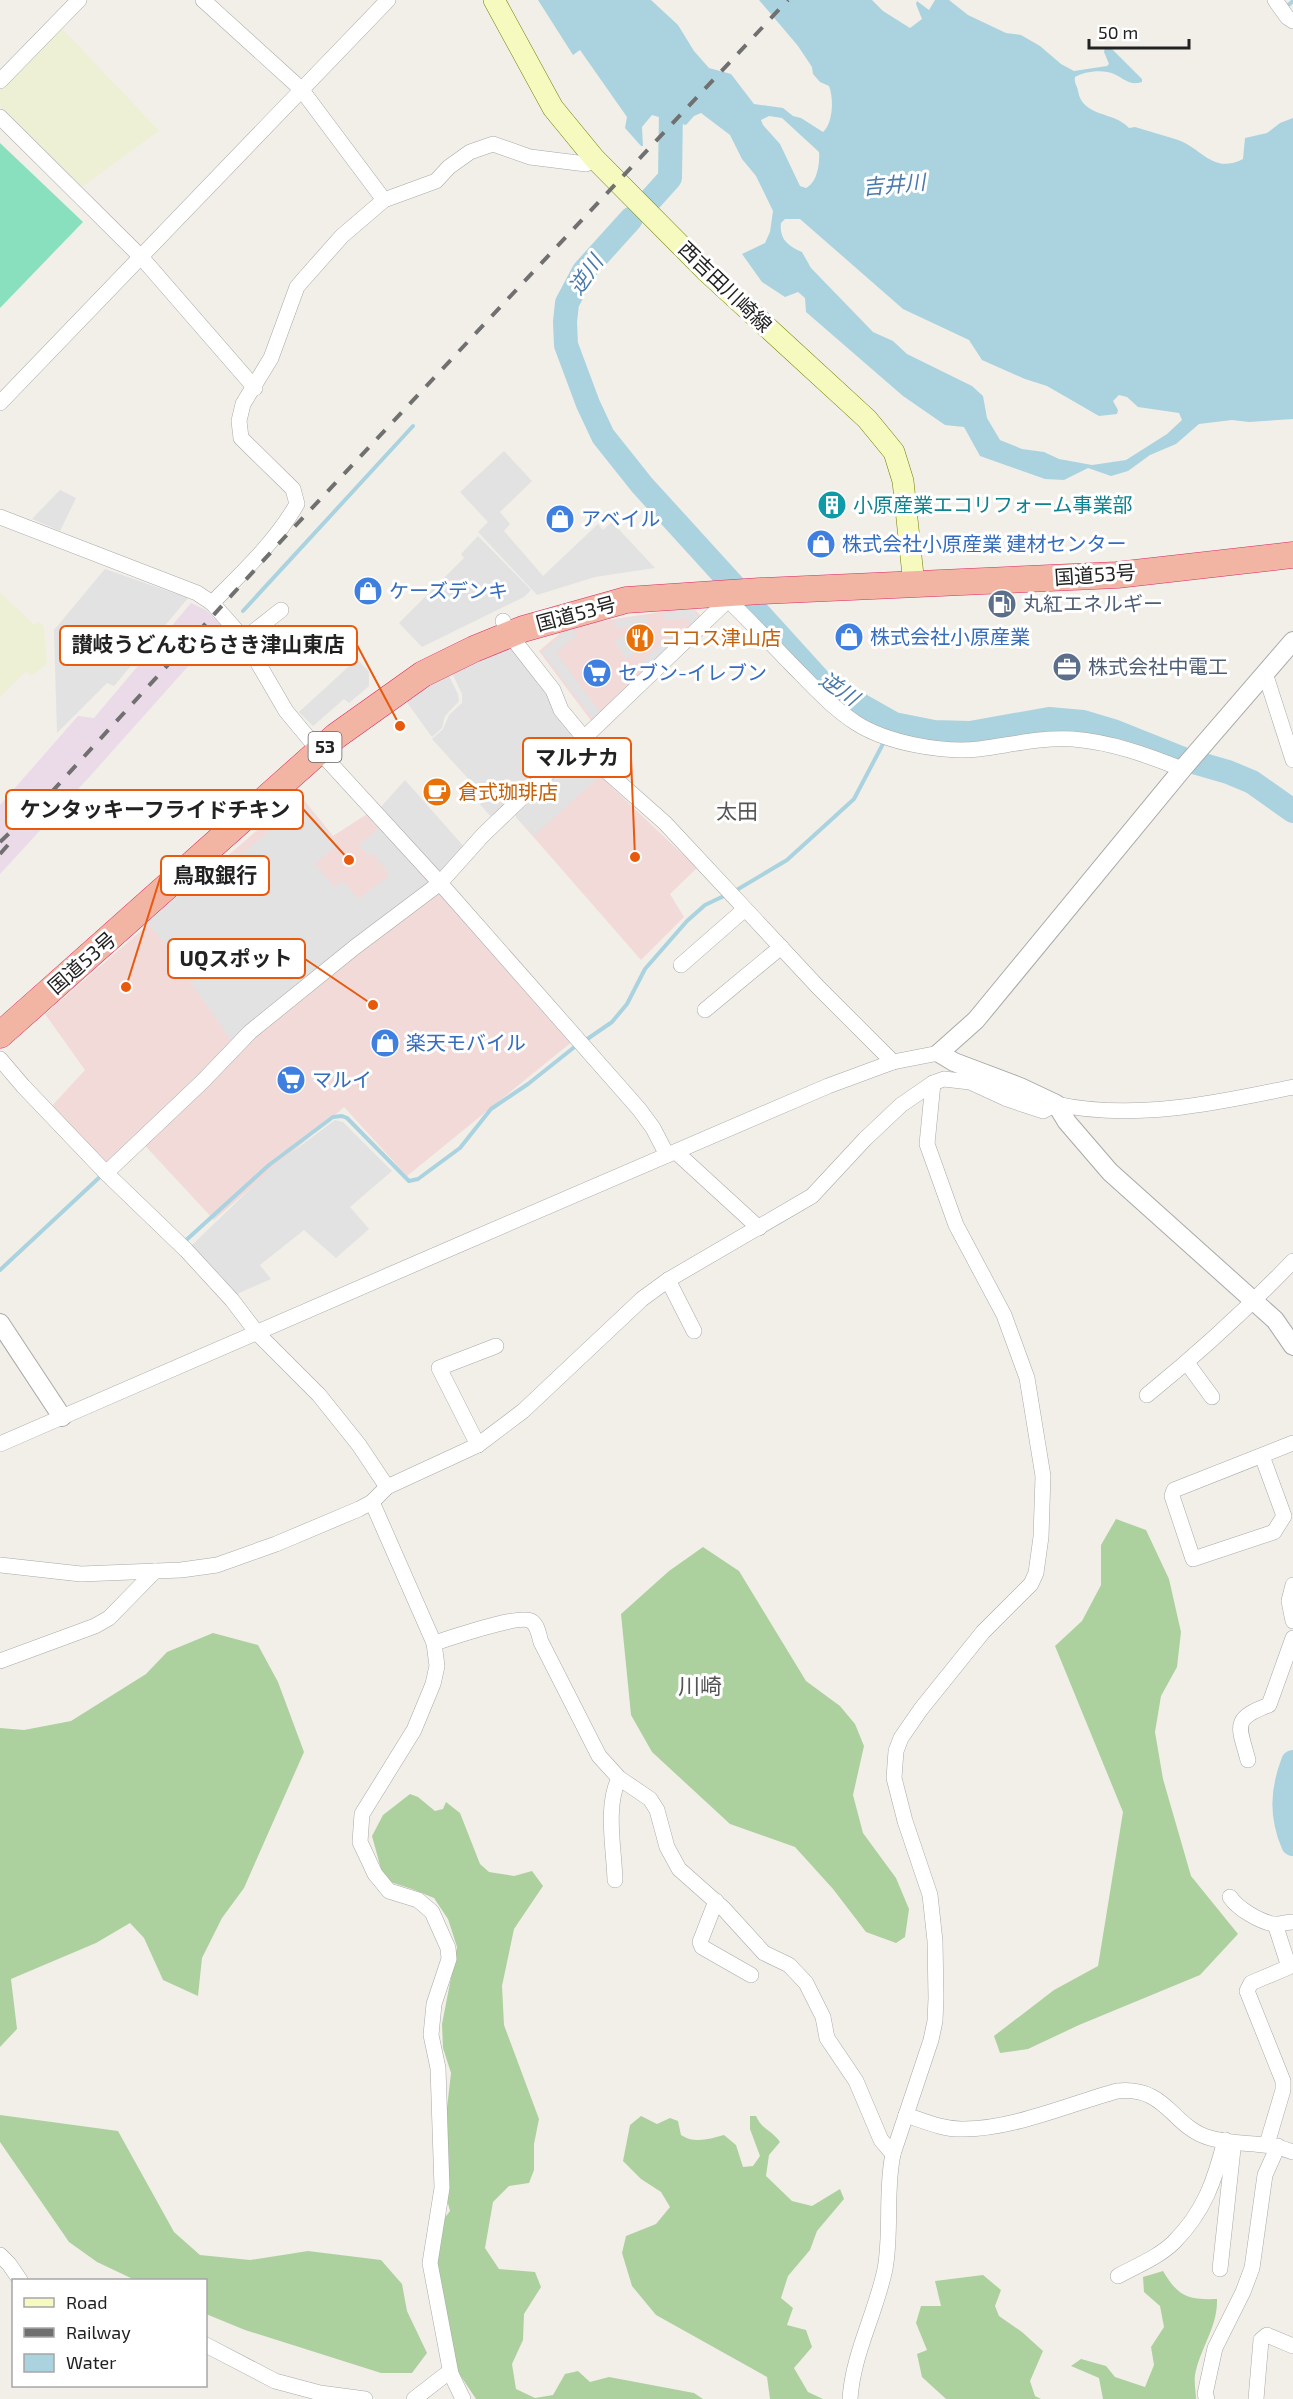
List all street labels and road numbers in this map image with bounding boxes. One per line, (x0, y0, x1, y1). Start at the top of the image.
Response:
street label: 西吉田川崎線 (674, 236, 777, 337)
street label: 国道53号 (1053, 559, 1137, 589)
street label: 国道53号 (533, 591, 618, 635)
road number: 53 (308, 732, 342, 762)
street label: 国道53号 (43, 926, 120, 998)

